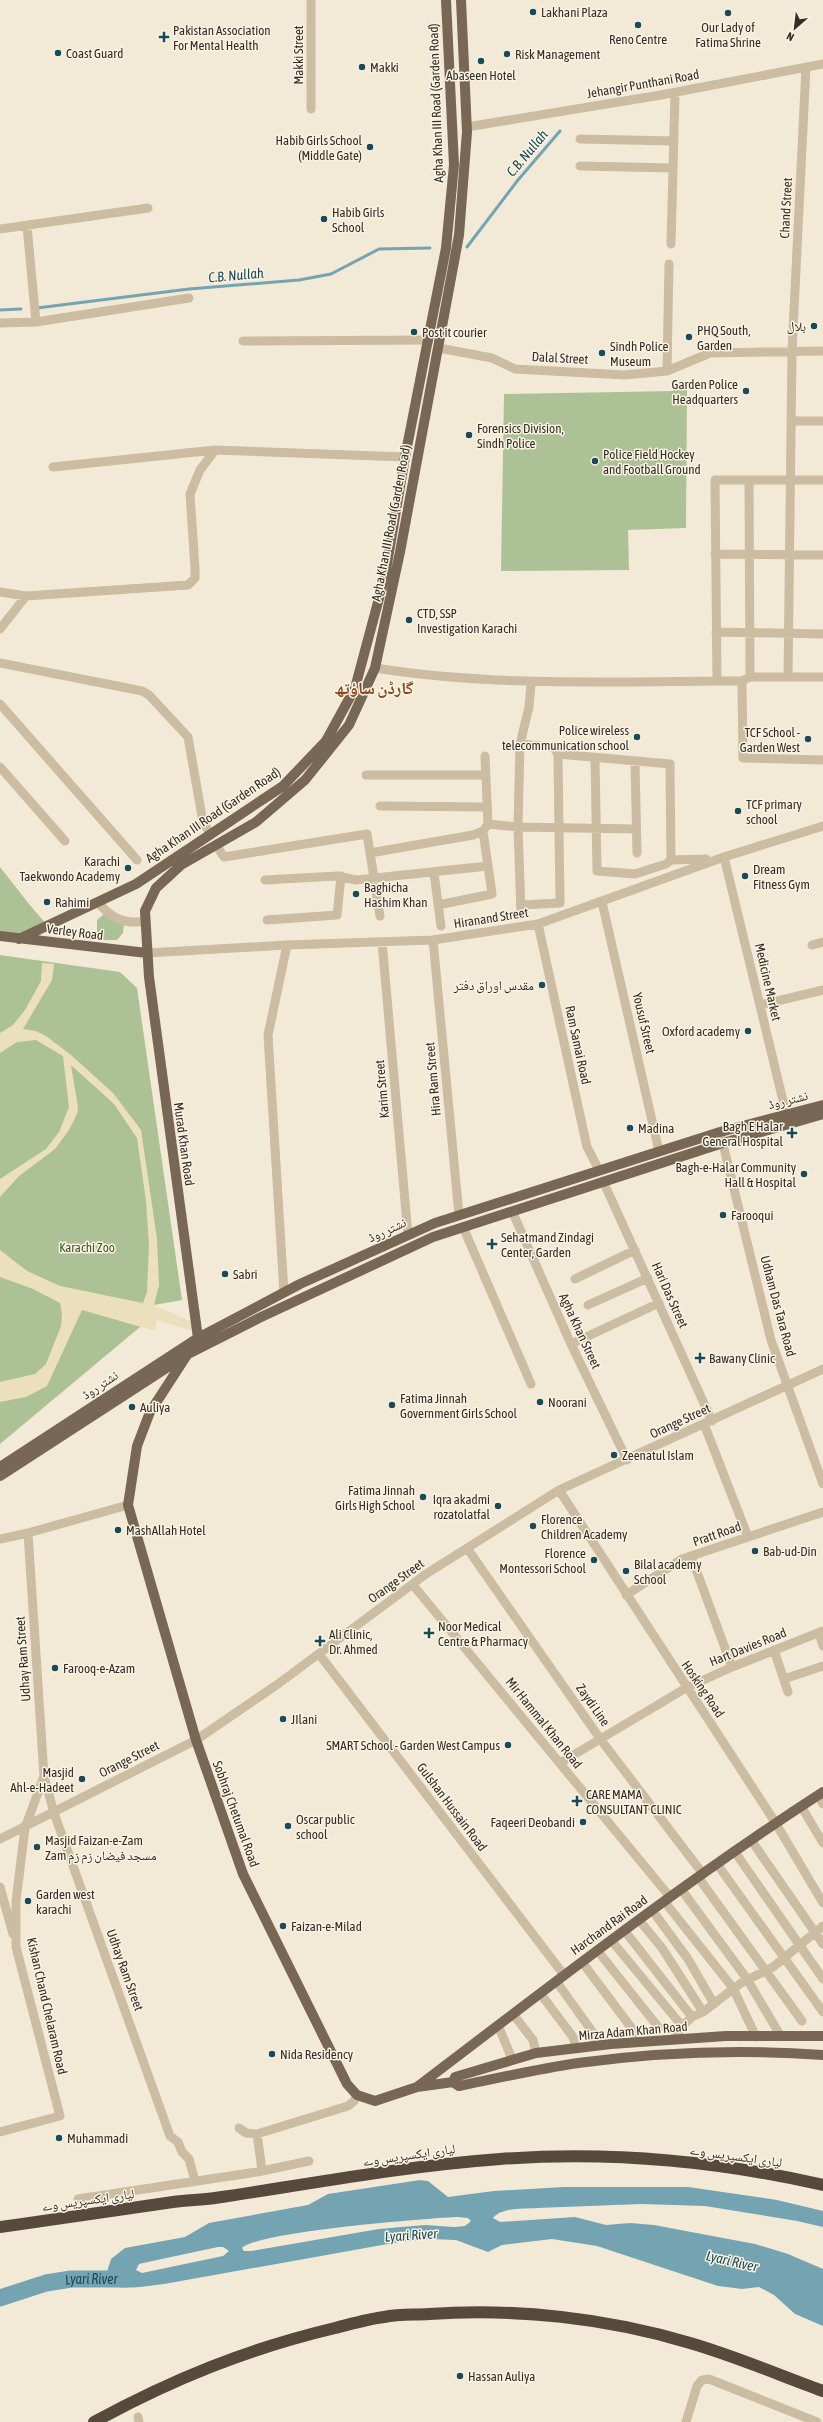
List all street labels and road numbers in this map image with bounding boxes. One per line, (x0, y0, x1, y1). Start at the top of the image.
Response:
street label: Agha Khan III Road (Garden Road) (426, 23, 446, 183)
street label: Makki Street (291, 25, 306, 85)
street label: Jehangir Punthani Road (586, 67, 700, 101)
street label: Chand Street (777, 177, 795, 239)
street label: Dalal Street (531, 349, 589, 367)
street label: Agha Khan III Road (Garden Road) (368, 443, 414, 603)
street label: Agha Khan III Road (Garden Road) (143, 764, 283, 866)
street label: Hiranand Street (453, 905, 530, 931)
street label: Verley Road (46, 921, 104, 943)
street label: Medicine Market (752, 942, 784, 1023)
street label: Yousuf Street (630, 991, 658, 1055)
street label: Ram Samai Road (562, 1004, 594, 1086)
street label: Hira Ram Street (422, 1041, 444, 1117)
street label: Karim Street (372, 1059, 392, 1119)
street label: نشتر روڈ (767, 1088, 810, 1113)
street label: Murad Khan Road (171, 1101, 197, 1187)
street label: نشتر روڈ (366, 1215, 409, 1246)
street label: Udham Das Tara Road (757, 1254, 799, 1358)
street label: Hari Das Street (649, 1260, 691, 1330)
street label: Agha Khan Street (556, 1291, 604, 1371)
street label: نشتر روڈ (79, 1367, 122, 1403)
street label: Orange Street (647, 1400, 713, 1442)
street label: Pratt Road (691, 1519, 743, 1549)
street label: Orange Street (365, 1556, 427, 1606)
street label: Udhay Ram Street (13, 1616, 33, 1702)
street label: Hart Davies Road (707, 1625, 789, 1669)
street label: Hosking Road (679, 1658, 727, 1720)
street label: Mir Hammal Khan Road (503, 1675, 585, 1771)
street label: Zaydi Line (573, 1681, 613, 1729)
street label: Orange Street (97, 1737, 162, 1780)
street label: Sobhraj Chetumal Road (210, 1759, 262, 1869)
street label: Gulshan Hussain Road (414, 1760, 490, 1854)
street label: Harchand Rai Road (568, 1892, 650, 1958)
street label: Udhay Ram Street (103, 1927, 147, 2013)
street label: Kishan Chand Chelaram Road (24, 1936, 70, 2076)
street label: Mirza Adam Khan Road (578, 2019, 688, 2043)
street label: لیاری ایکسپریس وے (362, 2141, 456, 2170)
street label: لیاری ایکسپریس وے (689, 2142, 783, 2171)
street label: لیاری ایکسپریس وے (41, 2186, 135, 2215)

